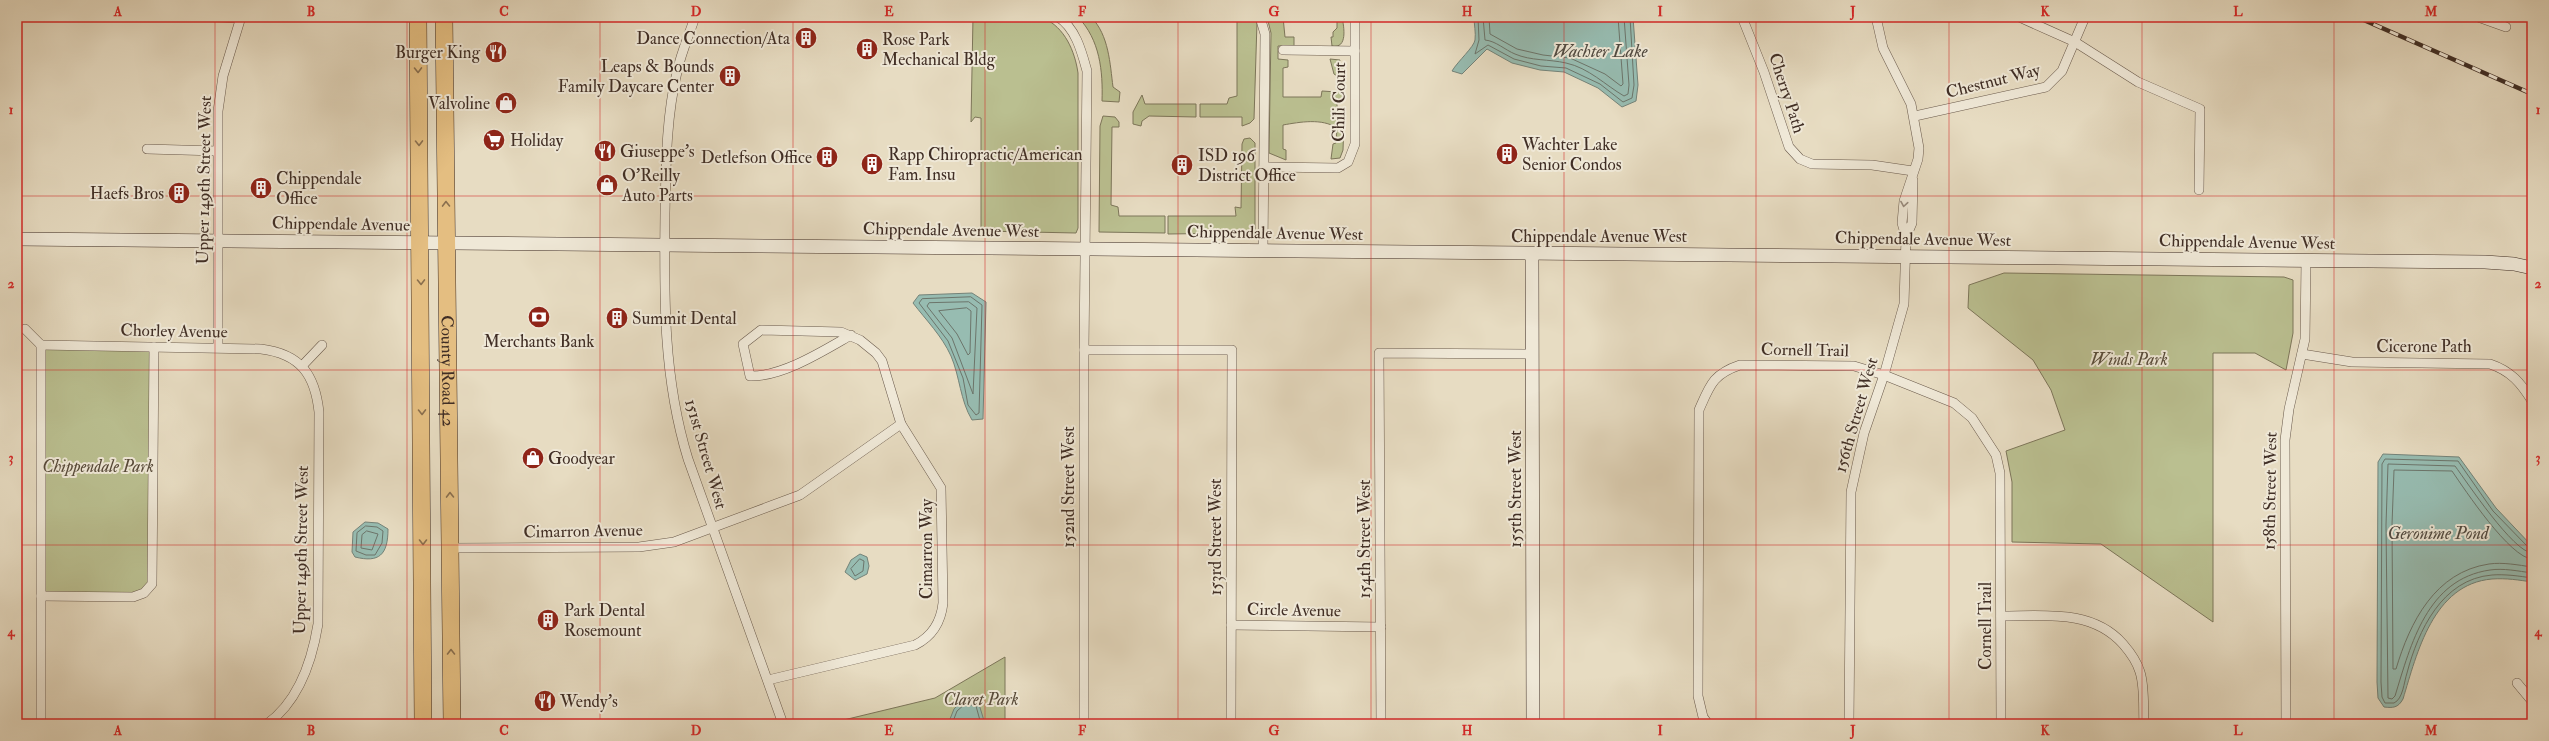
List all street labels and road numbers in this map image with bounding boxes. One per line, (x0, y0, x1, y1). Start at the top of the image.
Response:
street label: Cherry Path (1763, 50, 1810, 136)
street label: Chestnut Way (1944, 59, 2043, 104)
street label: Chili Court (1328, 62, 1350, 142)
street label: Upper 149th Street West (192, 95, 217, 265)
street label: Chippendale Avenue (272, 212, 410, 237)
street label: Chippendale Avenue West (863, 218, 1040, 243)
street label: Chippendale Avenue West (1187, 221, 1364, 246)
street label: Chippendale Avenue West (1511, 226, 1688, 248)
street label: Chippendale Avenue West (1835, 227, 2012, 252)
street label: Chippendale Avenue West (2159, 230, 2336, 255)
street label: County Road 42 (436, 315, 459, 427)
street label: Chorley Avenue (120, 320, 228, 343)
street label: Cicerone Path (2376, 336, 2472, 357)
street label: Cornell Trail (1761, 339, 1850, 361)
street label: 156th Street West (1830, 355, 1883, 475)
street label: 151st Street West (680, 397, 732, 512)
street label: 152nd Street West (1058, 426, 1079, 548)
street label: 155th Street West (1505, 430, 1526, 548)
street label: 158th Street West (2258, 431, 2282, 550)
street label: Upper 149th Street West (289, 465, 314, 635)
street label: 153rd Street West (1205, 478, 1226, 595)
street label: 154th Street West (1354, 479, 1375, 599)
street label: Cimarron Way (916, 498, 938, 599)
street label: Cimarron Avenue (523, 519, 643, 543)
street label: Cornell Trail (1975, 581, 1996, 670)
street label: Circle Avenue (1247, 599, 1341, 621)

